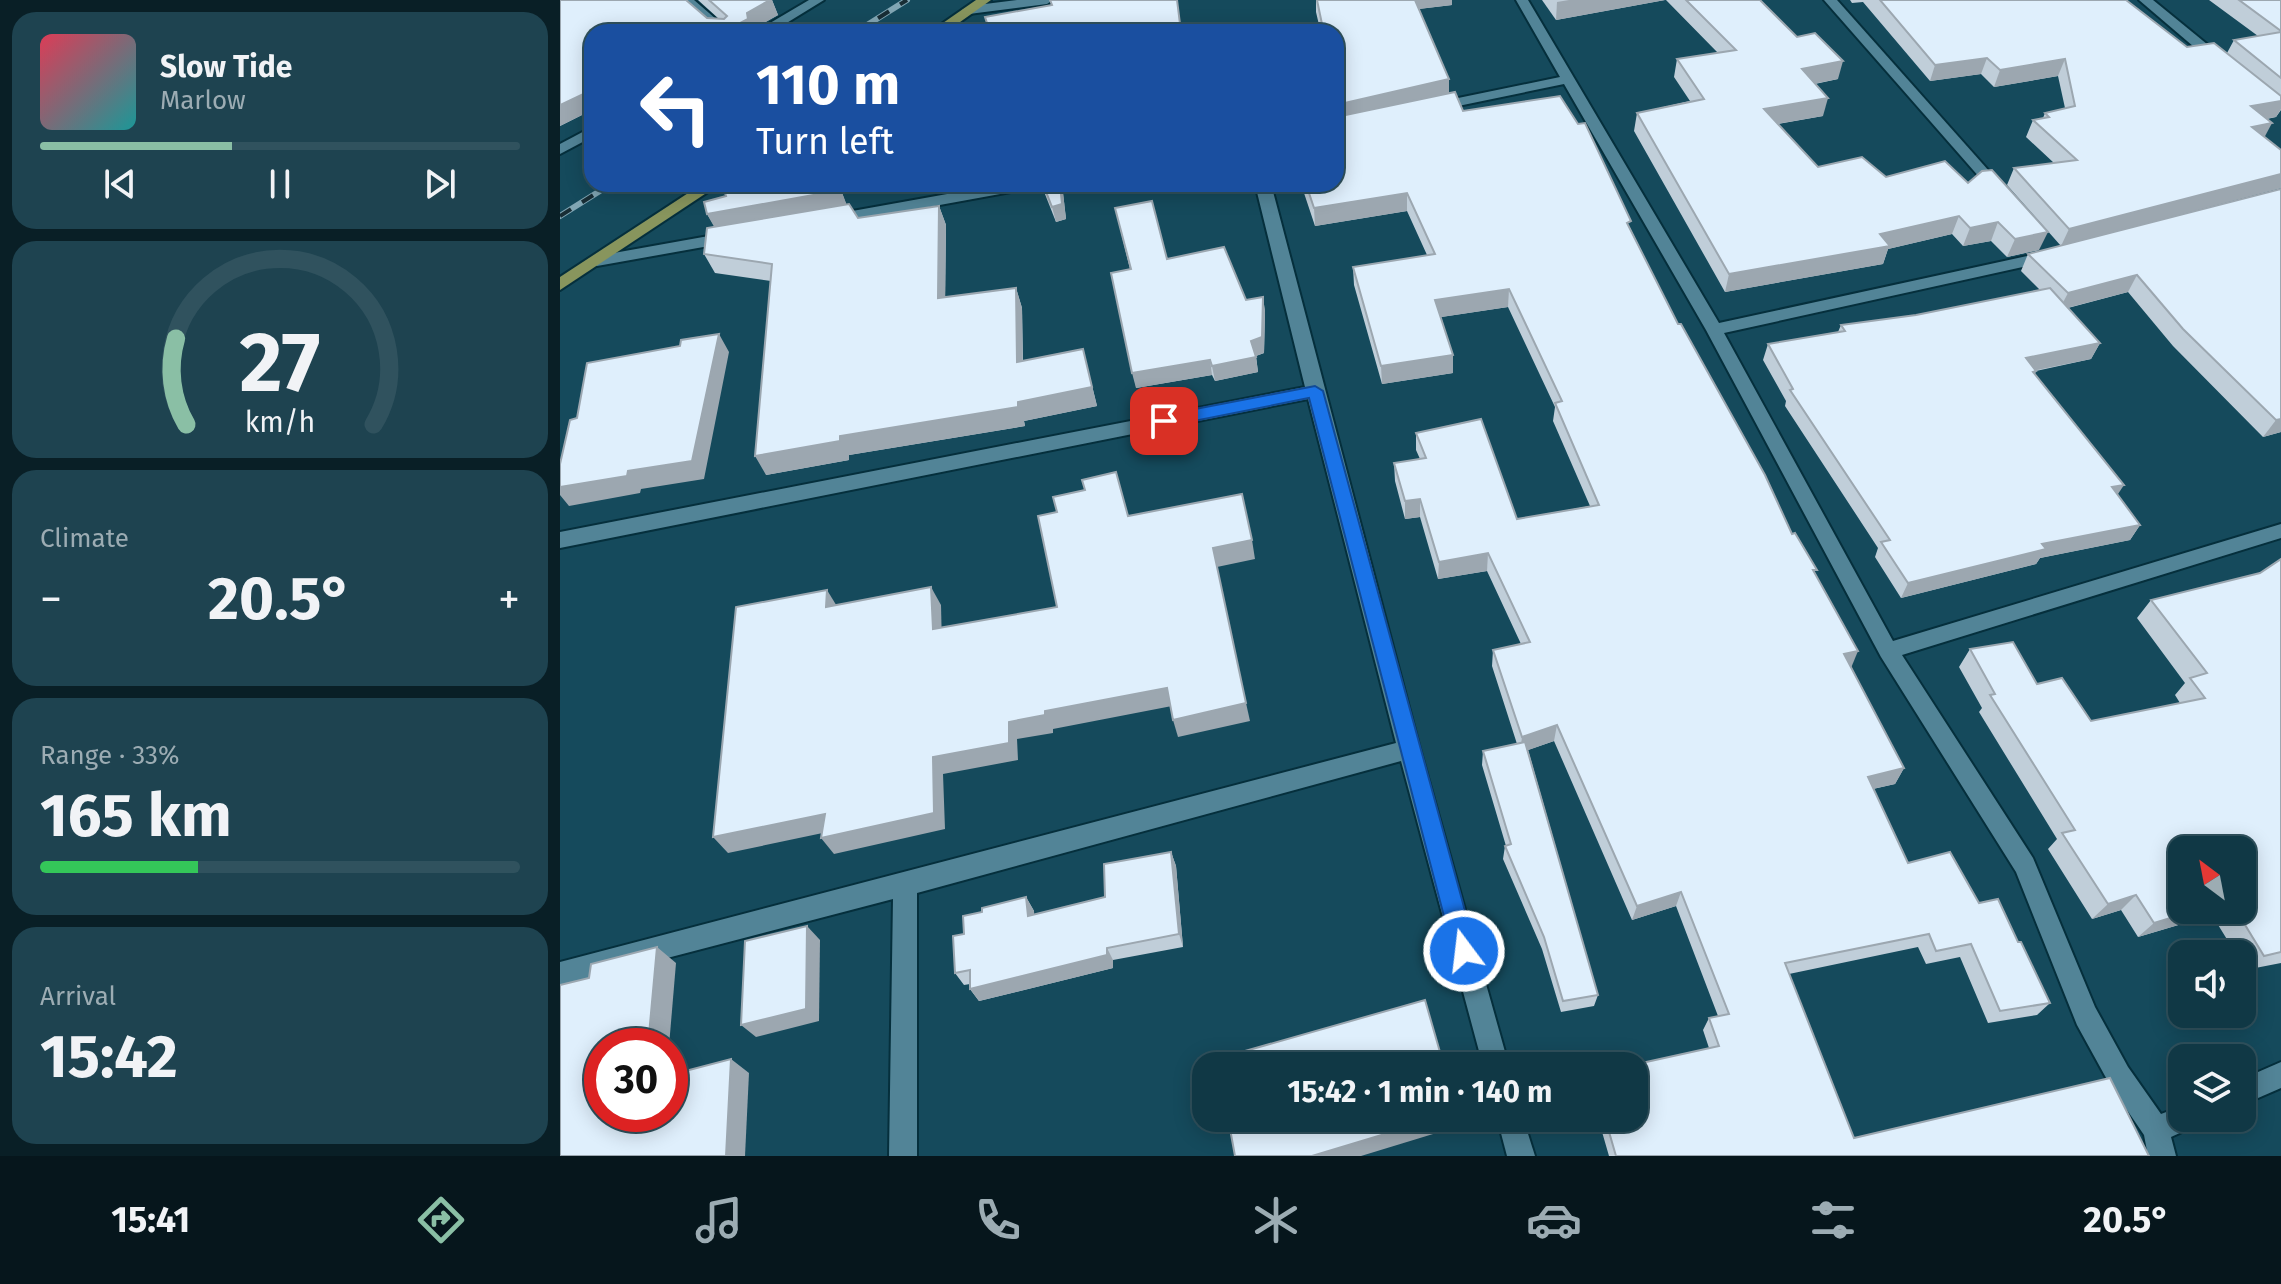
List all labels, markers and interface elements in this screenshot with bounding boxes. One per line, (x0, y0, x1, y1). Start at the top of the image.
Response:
text: Slow Tide (160, 49, 292, 85)
text: 110 m (756, 52, 900, 119)
icon: left (624, 56, 728, 160)
text: Marlow (160, 85, 246, 116)
text: Turn left (756, 120, 894, 164)
icon: previous (98, 162, 142, 206)
icon: pause (258, 162, 302, 206)
icon: next (418, 162, 462, 206)
text: 27 (239, 313, 321, 413)
pin (1130, 387, 1198, 455)
icon: arrive (1142, 399, 1186, 443)
text: km/h (245, 405, 315, 440)
text: Climate (40, 523, 129, 554)
text: 20.5° (208, 563, 352, 635)
text: − (40, 573, 62, 626)
text: + (498, 573, 520, 626)
text: Range · 33% (40, 740, 180, 771)
text: 165 km (40, 780, 232, 852)
north arrow (2168, 836, 2256, 924)
map controls (2168, 836, 2256, 1132)
position arrow (1422, 909, 1506, 993)
button: sound (2168, 940, 2256, 1028)
text: Arrival (40, 981, 116, 1012)
text: 15:42 (40, 1021, 178, 1093)
speed limit sign: 30 (584, 1028, 688, 1132)
button: layers (2168, 1044, 2256, 1132)
text: 15:42 · 1 min · 140 m (1288, 1074, 1552, 1110)
icon: directions (413, 1192, 469, 1248)
icon: music (691, 1192, 747, 1248)
icon: phone (970, 1192, 1026, 1248)
icon: climate (1248, 1192, 1304, 1248)
icon: car (1526, 1192, 1582, 1248)
icon: filters (1805, 1192, 1861, 1248)
text: 15:41 (111, 1198, 190, 1242)
text: 20.5° (2083, 1198, 2170, 1242)

